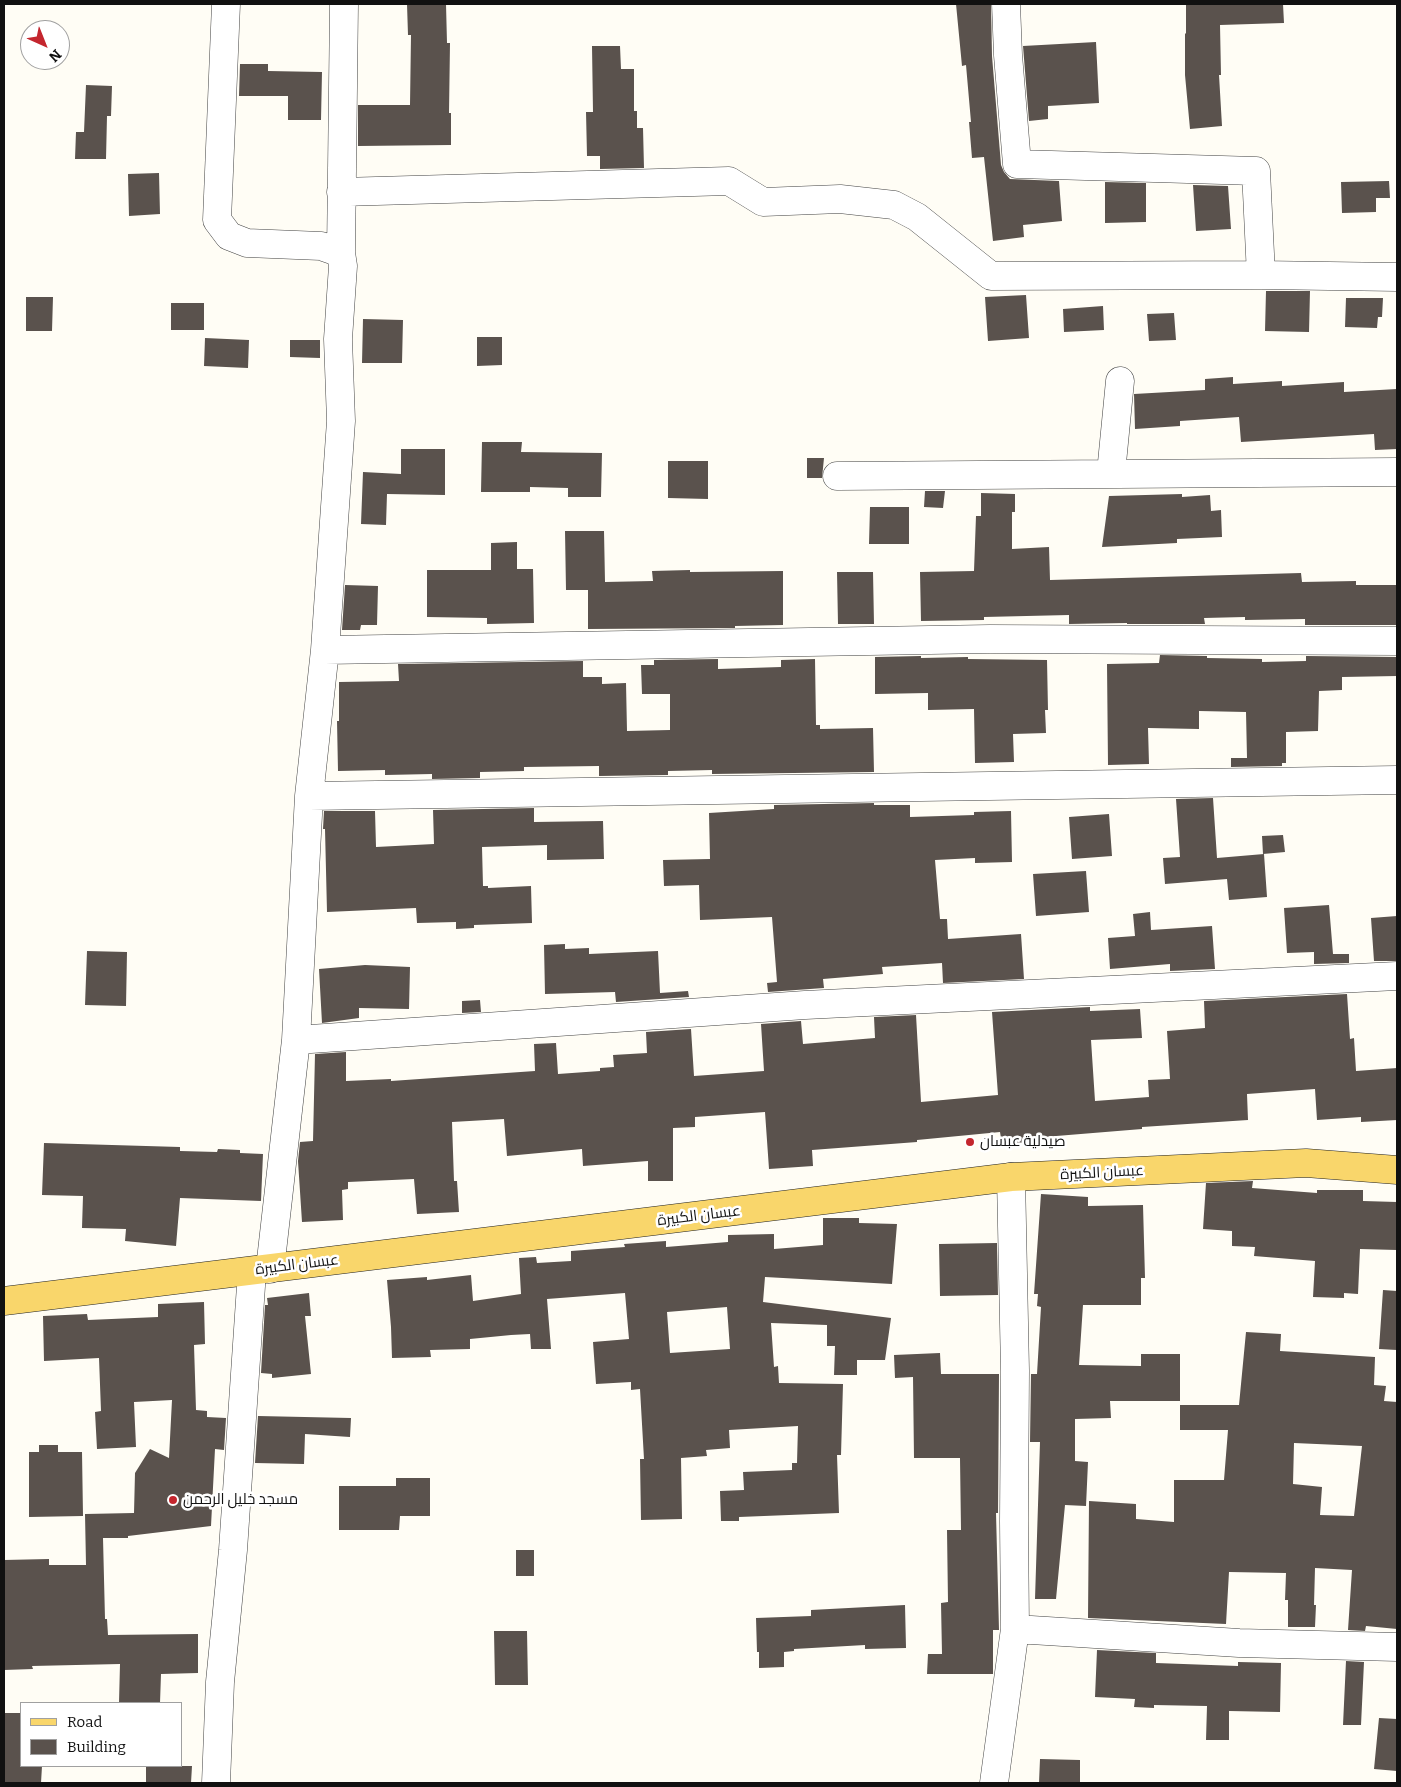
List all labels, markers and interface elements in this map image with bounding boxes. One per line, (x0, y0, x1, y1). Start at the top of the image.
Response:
north arrow (20, 20, 70, 70)
text: N (45, 46, 65, 65)
place label: صيدلية عبسان (980, 1133, 1066, 1151)
marker: صيدلية عبسان (964, 1136, 976, 1148)
street label: عبسان الكبيرة (1060, 1162, 1144, 1184)
street label: عبسان الكبيرة (656, 1202, 742, 1230)
street label: عبسان الكبيرة (254, 1251, 340, 1279)
place label: مسجد خليل الرحمن (183, 1491, 298, 1509)
marker: مسجد خليل الرحمن (167, 1494, 179, 1506)
legend (20, 1702, 182, 1767)
text: Road (67, 1713, 102, 1731)
text: Building (67, 1738, 126, 1756)

